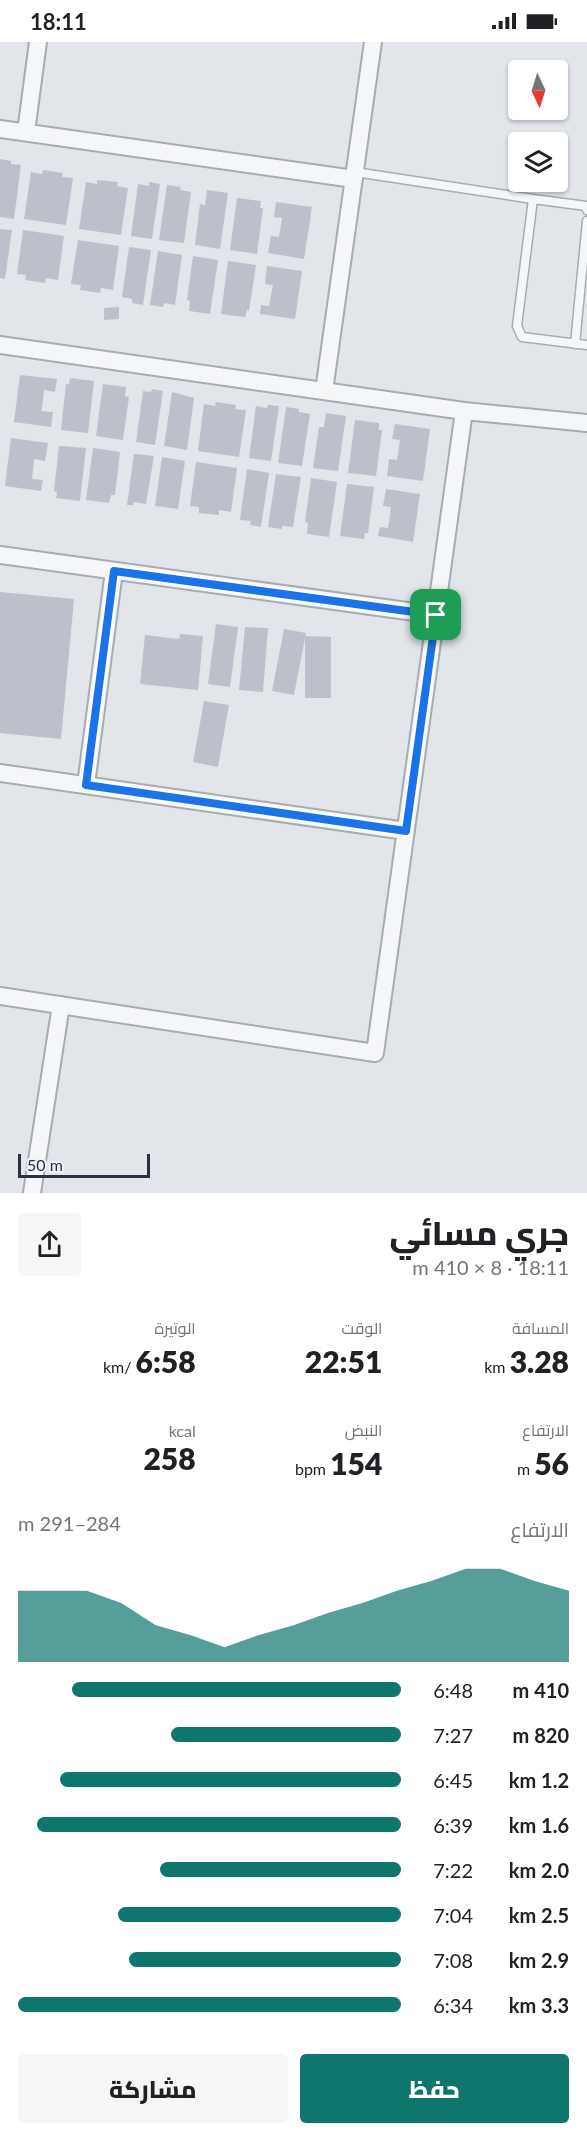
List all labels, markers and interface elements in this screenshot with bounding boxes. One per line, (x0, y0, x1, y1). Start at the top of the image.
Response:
text: 18:11 (30, 8, 87, 35)
north arrow (508, 60, 568, 120)
map controls (508, 60, 568, 192)
button: layers (508, 132, 568, 192)
pin (410, 589, 461, 640)
icon: arrive (419, 598, 452, 631)
scale bar (18, 1151, 150, 1178)
text: 50 m (27, 1155, 63, 1174)
text: جري مسائي (390, 1212, 569, 1252)
button: share (18, 1213, 81, 1276)
text: 18:11 · 8 × 410 m (412, 1255, 569, 1279)
text: الوتيرة (155, 1318, 196, 1337)
text: الوقت (342, 1318, 382, 1337)
text: المسافة (512, 1318, 569, 1337)
text: 6:58 (136, 1343, 196, 1379)
text: 22:51 (305, 1343, 382, 1379)
text: 3.28 (510, 1343, 569, 1379)
text: /km (103, 1357, 136, 1376)
text: km (484, 1357, 510, 1376)
text: النبض (345, 1420, 382, 1439)
text: الارتفاع (522, 1420, 569, 1439)
text: kcal (169, 1421, 196, 1440)
text: 258 (143, 1440, 196, 1476)
text: 154 (330, 1445, 382, 1481)
text: 56 (534, 1445, 569, 1481)
text: bpm (295, 1459, 330, 1478)
text: m (517, 1459, 534, 1478)
text: 284–291 m (18, 1511, 121, 1535)
text: الارتفاع (510, 1517, 569, 1541)
text: 6:48 (433, 1678, 473, 1702)
text: 410 m (513, 1678, 569, 1702)
text: 7:27 (433, 1723, 473, 1747)
text: 820 m (513, 1723, 569, 1747)
text: 6:45 (433, 1768, 473, 1792)
text: 1.2 km (509, 1768, 569, 1792)
text: 6:39 (433, 1813, 473, 1837)
text: 1.6 km (509, 1813, 569, 1837)
text: 7:22 (433, 1858, 473, 1882)
text: 2.0 km (509, 1858, 569, 1882)
text: 7:04 (433, 1903, 473, 1927)
text: 2.5 km (509, 1903, 569, 1927)
text: 7:08 (433, 1948, 473, 1972)
text: 2.9 km (509, 1948, 569, 1972)
text: 6:34 (433, 1993, 473, 2017)
text: 3.3 km (509, 1993, 569, 2017)
button: مشاركة (18, 2054, 288, 2123)
button: حفظ (300, 2054, 569, 2123)

